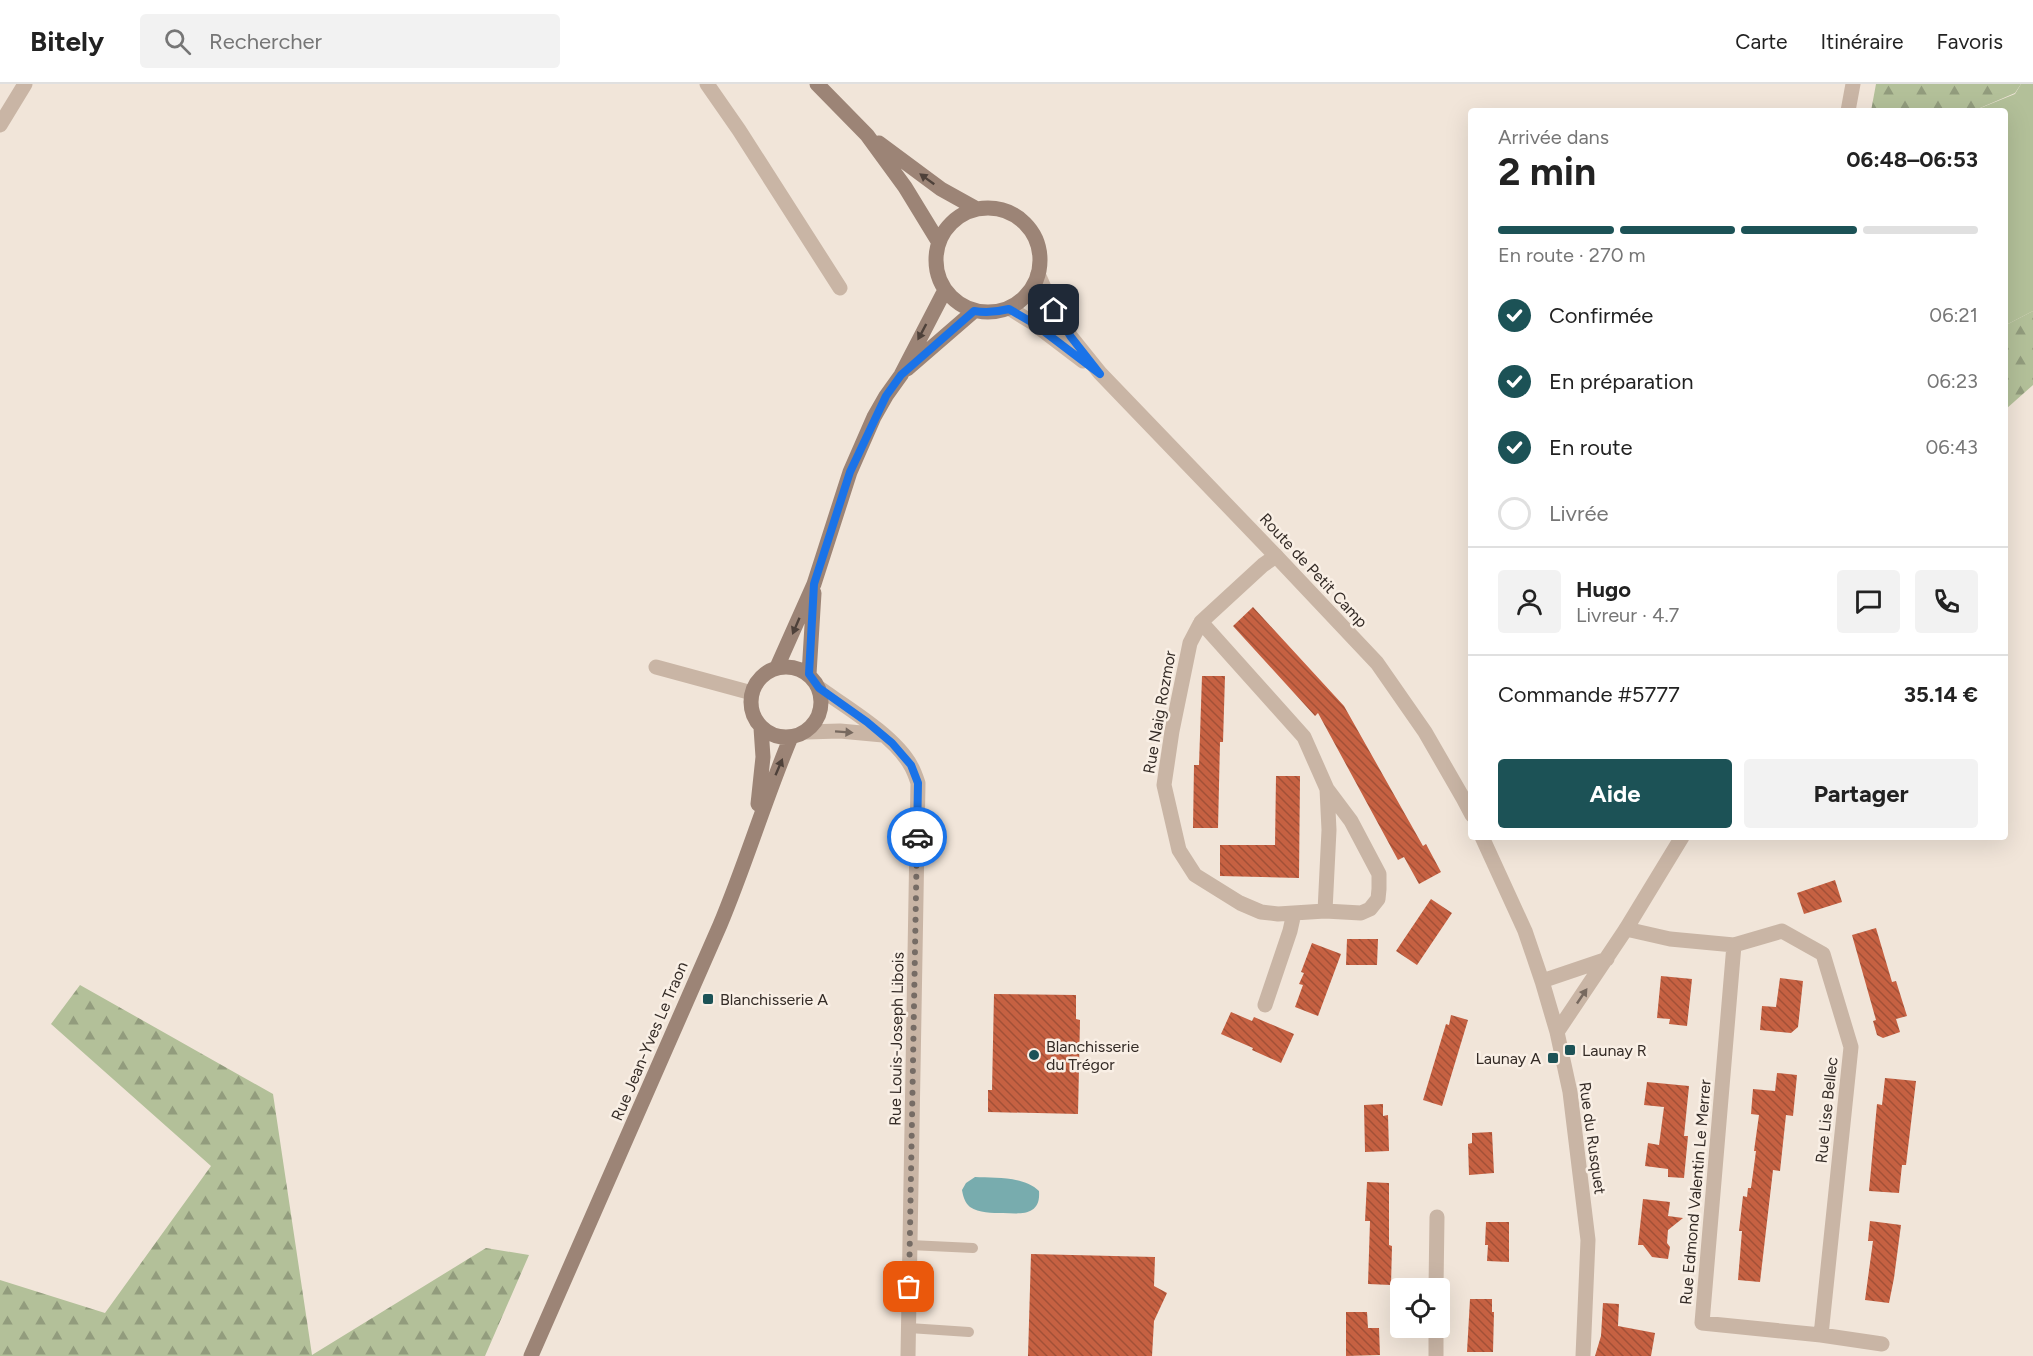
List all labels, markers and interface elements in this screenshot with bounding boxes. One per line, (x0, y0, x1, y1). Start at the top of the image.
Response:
search box (140, 14, 560, 68)
text: Bitely (30, 24, 104, 58)
icon: search (161, 25, 194, 58)
text: Rechercher (209, 28, 322, 55)
text: Carte (1735, 29, 1788, 54)
text: Itinéraire (1821, 29, 1904, 54)
text: Favoris (1937, 29, 2003, 54)
text: Arrivée dans (1498, 125, 1609, 149)
text: 06:48–06:53 (1846, 146, 1978, 173)
text: 2 min (1498, 148, 1596, 195)
one-way arrow (920, 173, 935, 185)
text: En route · 270 m (1498, 243, 1646, 267)
pin (1028, 284, 1079, 335)
icon: home (1037, 293, 1070, 326)
icon: check (1498, 299, 1531, 332)
text: Confirmée (1549, 302, 1653, 329)
text: 06:21 (1929, 303, 1978, 327)
one-way arrow (917, 324, 927, 341)
icon: check (1498, 365, 1531, 398)
text: En préparation (1549, 368, 1694, 395)
text: 06:23 (1927, 369, 1978, 393)
icon: check (1498, 431, 1531, 464)
text: En route (1549, 434, 1632, 461)
text: 06:43 (1926, 435, 1978, 459)
text: Livrée (1549, 500, 1608, 527)
street label: Route de Petit Camp (1256, 509, 1372, 631)
button: person (1498, 570, 1561, 633)
button: chat (1837, 570, 1900, 633)
button: phone (1915, 570, 1978, 633)
text: Hugo (1576, 576, 1631, 603)
text: Livreur · 4.7 (1576, 603, 1679, 627)
one-way arrow (791, 617, 800, 635)
street label: Rue Naig Rozmor (1139, 648, 1180, 775)
text: Commande #5777 (1498, 681, 1680, 708)
text: 35.14 € (1904, 681, 1978, 708)
one-way arrow (835, 727, 854, 736)
one-way arrow (774, 757, 784, 775)
button: Aide (1498, 759, 1732, 828)
button: Partager (1744, 759, 1978, 828)
courier (887, 807, 947, 867)
icon: car (901, 821, 934, 854)
street label: Rue Louis-Joseph Libois (885, 952, 908, 1126)
street label: Rue Jean-Yves Le Traon (607, 959, 692, 1124)
one-way arrow (1576, 988, 1588, 1004)
place label: Blanchisserie A (720, 990, 828, 1009)
marker: Blanchisserie A (701, 992, 715, 1006)
place label: Blanchisserie du Trégor (1046, 1037, 1139, 1074)
place label: Launay R (1582, 1041, 1647, 1060)
marker: Launay R (1563, 1043, 1577, 1057)
marker: Blanchisserie du Trégor (1027, 1048, 1041, 1062)
place label: Launay A (1475, 1049, 1541, 1068)
marker: Launay A (1546, 1051, 1560, 1065)
street label: Rue Lise Bellec (1811, 1056, 1842, 1164)
street label: Rue Edmond Valentin Le Merrer (1676, 1078, 1715, 1306)
street label: Rue du Rusquet (1575, 1081, 1610, 1195)
pin (883, 1261, 934, 1312)
icon: bag (892, 1270, 925, 1303)
map controls (1390, 1278, 1450, 1338)
button: locate (1390, 1278, 1450, 1338)

